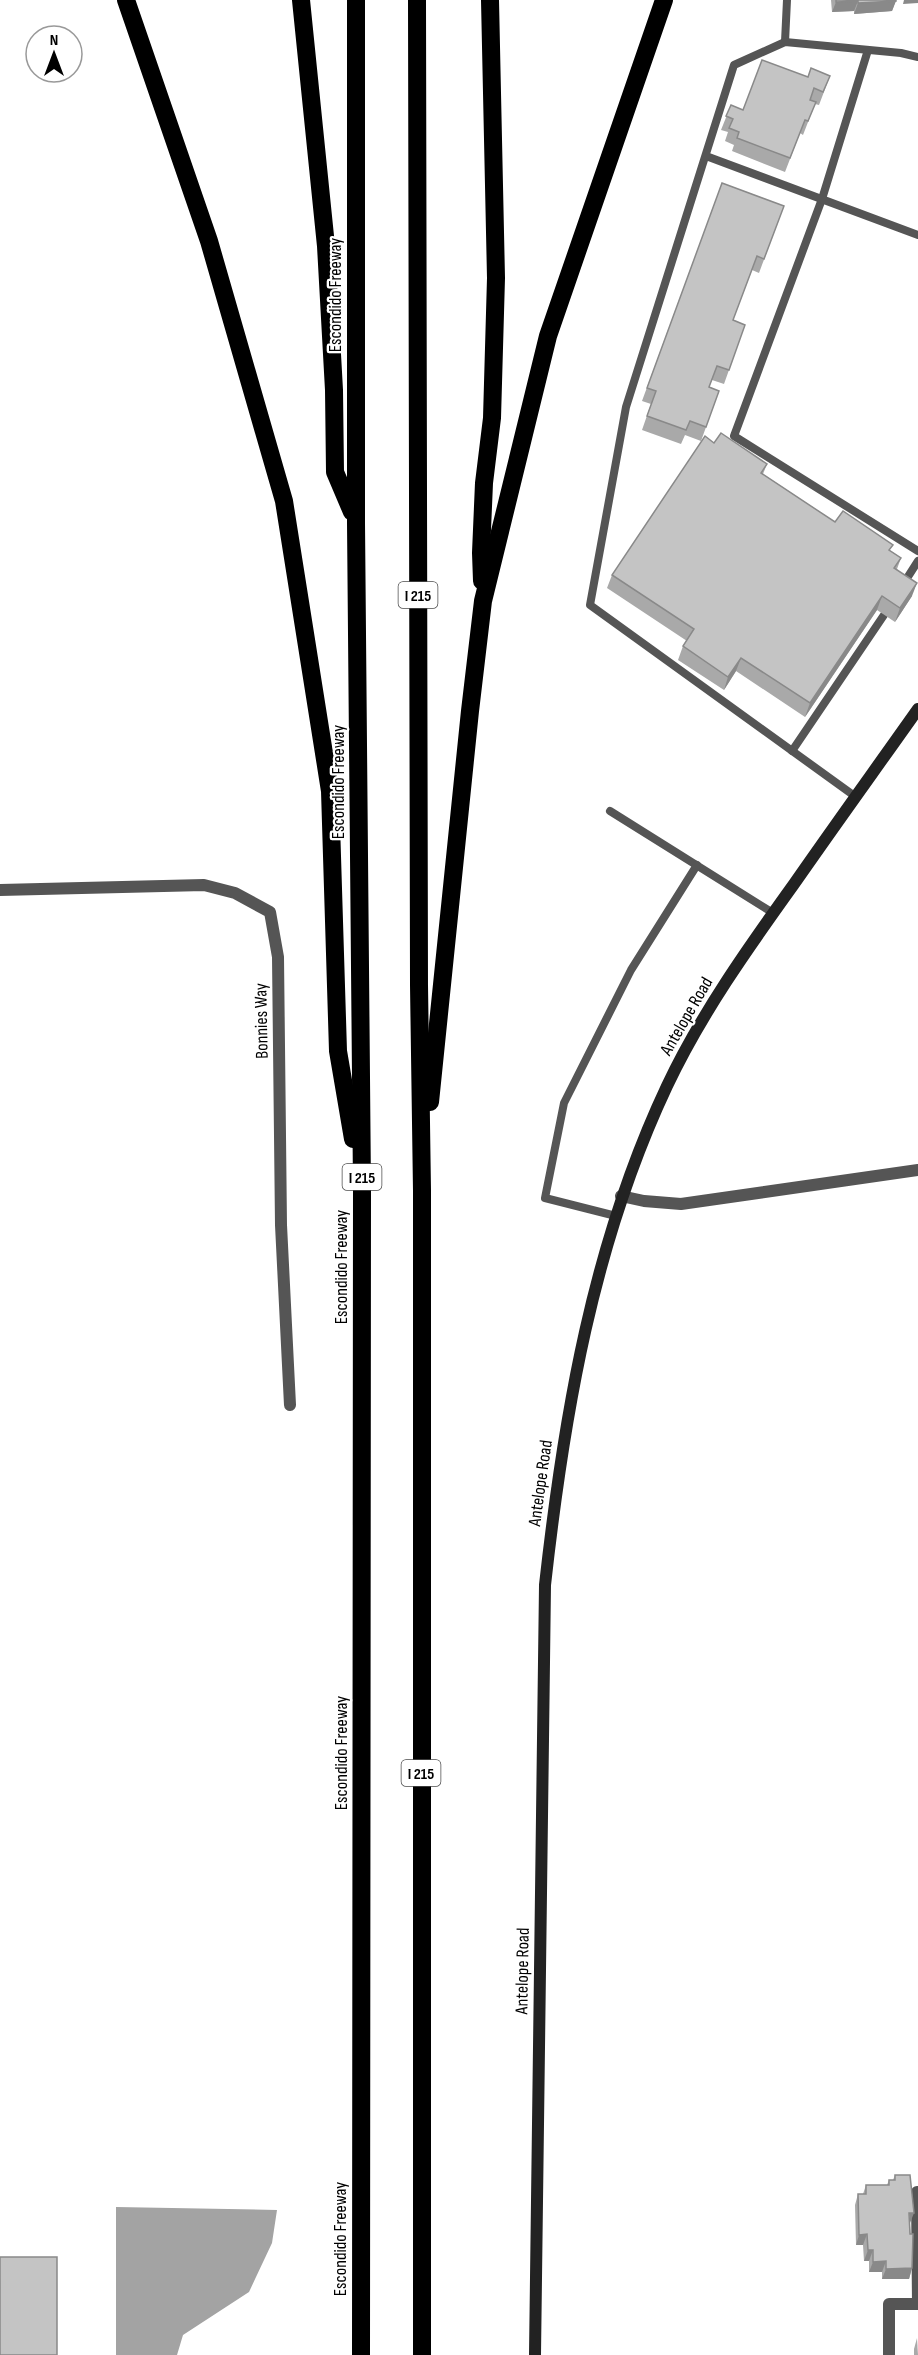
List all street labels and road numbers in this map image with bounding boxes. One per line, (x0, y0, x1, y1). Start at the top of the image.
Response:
street label: Escondido Freeway (325, 238, 346, 352)
road number: I 215 (398, 582, 438, 608)
street label: Escondido Freeway (328, 725, 349, 839)
street label: Antelope Road (655, 973, 717, 1060)
street label: Bonnies Way (250, 983, 273, 1059)
road number: I 215 (342, 1164, 382, 1190)
street label: Escondido Freeway (331, 1210, 352, 1324)
street label: Antelope Road (524, 1439, 557, 1529)
street label: Escondido Freeway (331, 1696, 352, 1810)
road number: I 215 (402, 1760, 440, 1786)
street label: Antelope Road (511, 1927, 534, 2016)
street label: Escondido Freeway (330, 2182, 351, 2296)

